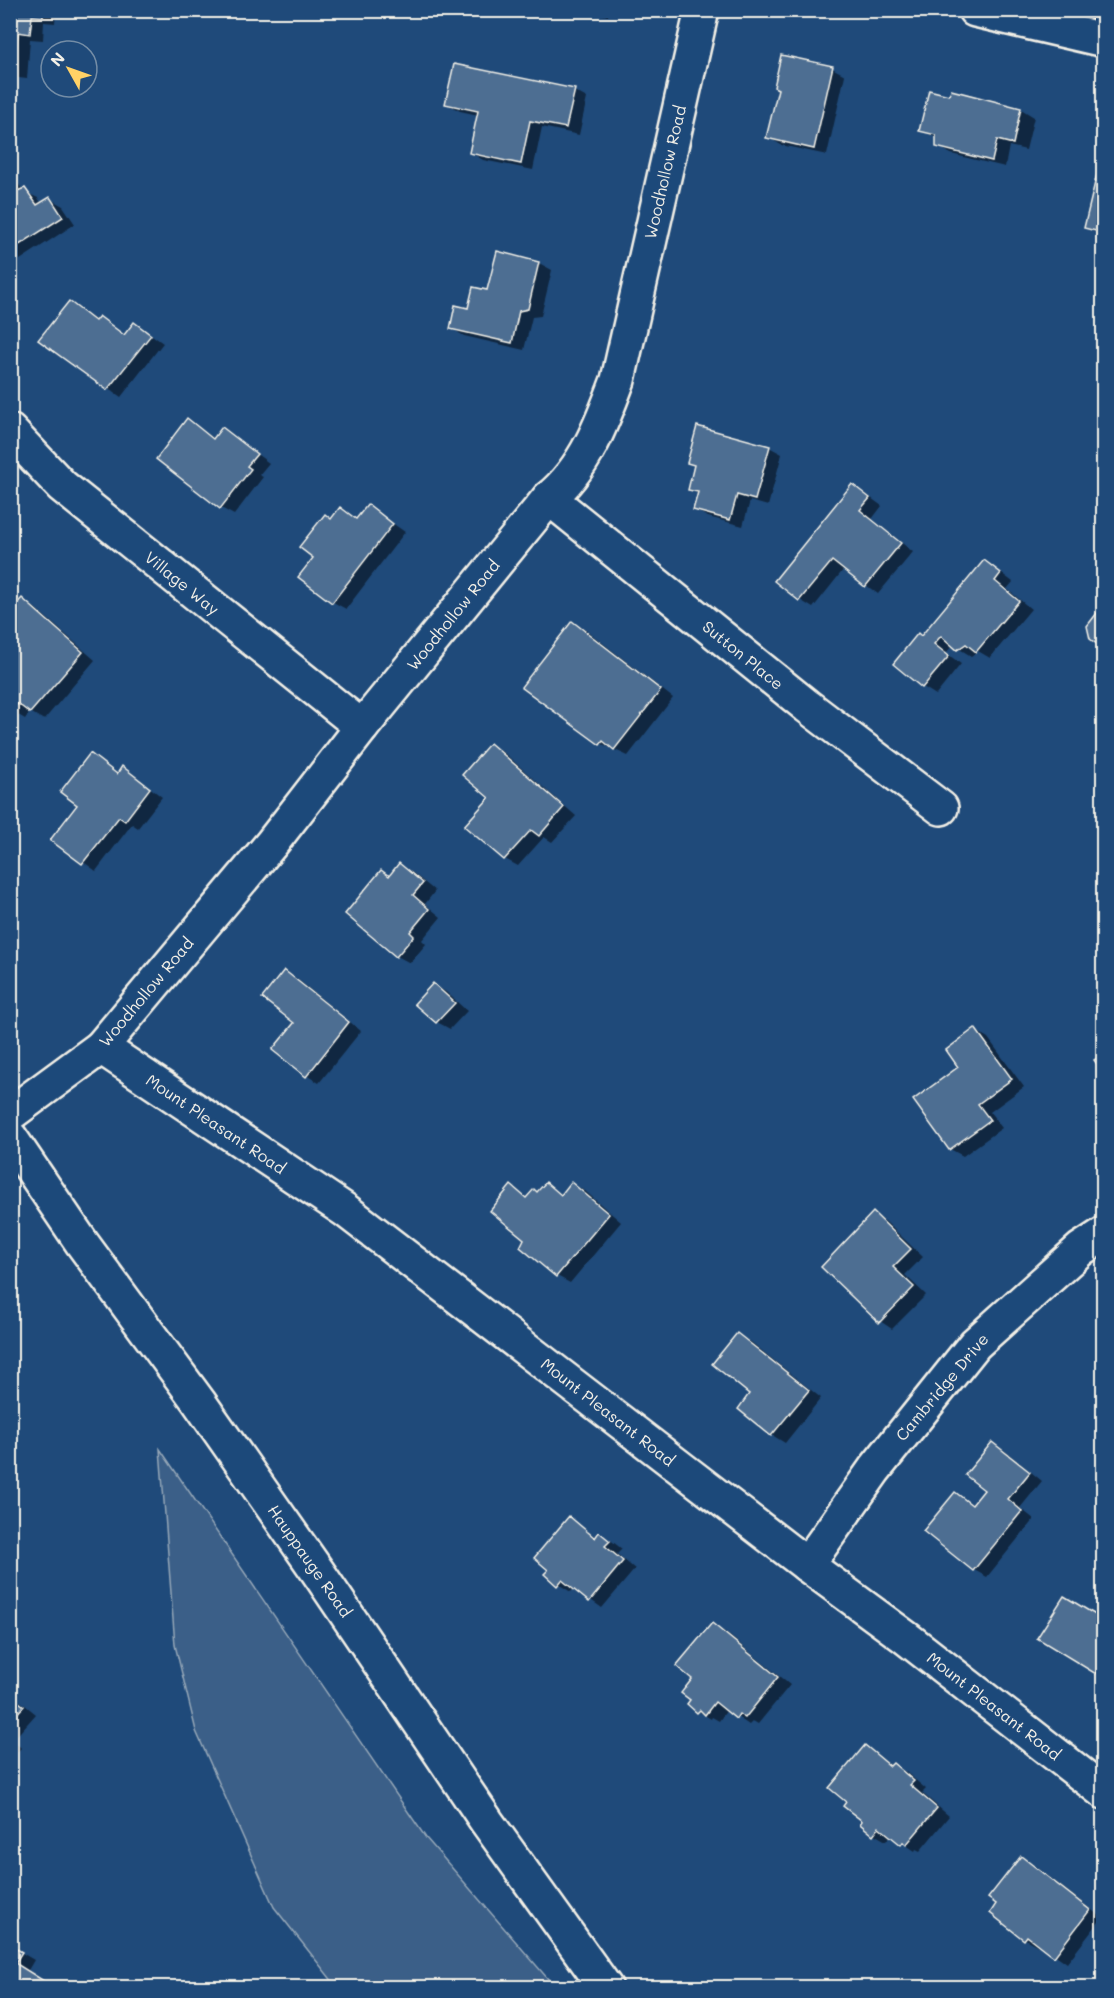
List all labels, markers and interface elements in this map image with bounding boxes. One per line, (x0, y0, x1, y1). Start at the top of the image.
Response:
north arrow (39, 39, 99, 99)
text: N (45, 48, 69, 70)
street label: Woodhollow Road (639, 103, 690, 241)
street label: Village Way (141, 546, 224, 619)
street label: Woodhollow Road (401, 555, 504, 674)
street label: Sutton Place (698, 615, 788, 694)
street label: Woodhollow Road (94, 933, 198, 1051)
street label: Mount Pleasant Road (142, 1069, 290, 1178)
street label: Cambridge Drive (891, 1329, 993, 1445)
street label: Mount Pleasant Road (537, 1353, 680, 1470)
street label: Hauppauge Road (264, 1500, 357, 1621)
street label: Mount Pleasant Road (923, 1647, 1066, 1764)

